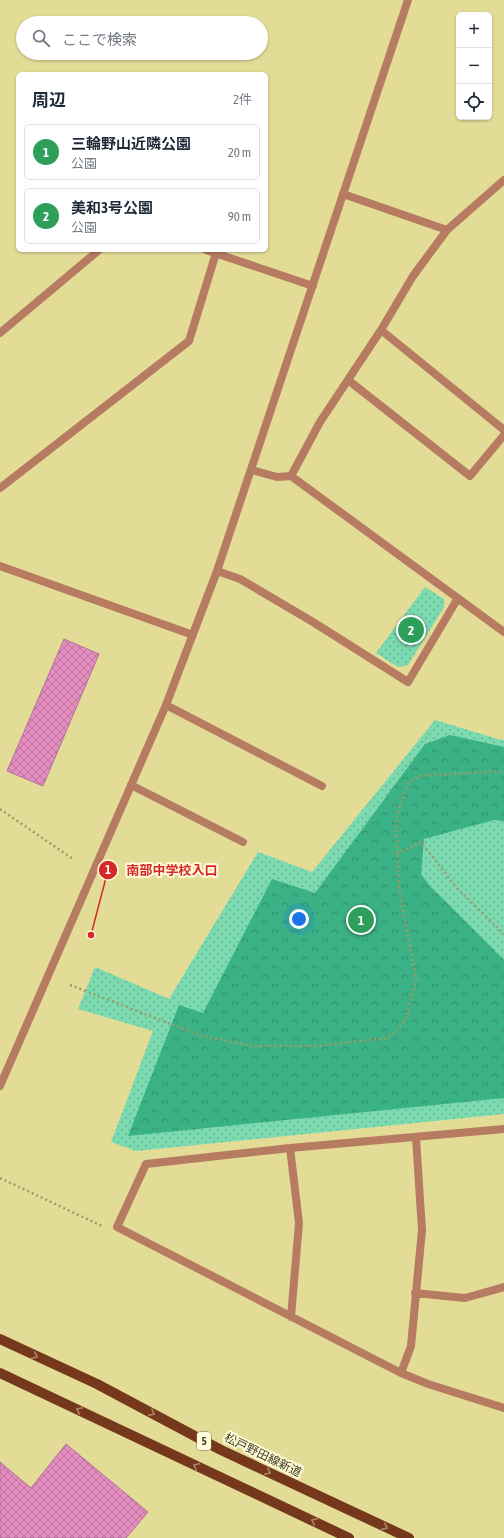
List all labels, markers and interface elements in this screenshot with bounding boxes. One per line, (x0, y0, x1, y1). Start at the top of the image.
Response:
map controls (456, 12, 492, 120)
button: + (456, 12, 492, 48)
search box (16, 16, 268, 60)
icon: search (30, 27, 52, 49)
text: ここで検索 (62, 31, 137, 48)
button: − (456, 48, 492, 84)
button: locate (456, 84, 492, 120)
text: 周辺 (32, 90, 66, 110)
text: 2件 (233, 92, 252, 107)
text: 三輪野山近隣公園 (71, 135, 191, 152)
text: 1 (43, 145, 49, 160)
text: 20 m (228, 145, 251, 160)
text: 公園 (71, 156, 97, 171)
text: 美和3号公園 (71, 199, 153, 216)
text: 2 (43, 209, 49, 224)
text: 90 m (228, 209, 251, 224)
text: 公園 (71, 220, 97, 235)
pin: 2 (398, 615, 424, 645)
callout: 南部中学校入口 (98, 858, 225, 883)
text: 1 (105, 863, 111, 877)
text: 南部中学校入口 (126, 863, 218, 878)
pin: 1 (348, 905, 374, 935)
your location (289, 909, 309, 929)
one-way arrow (31, 1351, 39, 1359)
one-way arrow (75, 1407, 83, 1415)
one-way arrow (148, 1409, 155, 1416)
street label: 松戸野田線新道 (222, 1430, 304, 1480)
road number: 5 (197, 1432, 211, 1450)
one-way arrow (193, 1463, 201, 1471)
one-way arrow (263, 1467, 271, 1475)
one-way arrow (310, 1518, 318, 1526)
one-way arrow (381, 1522, 389, 1530)

